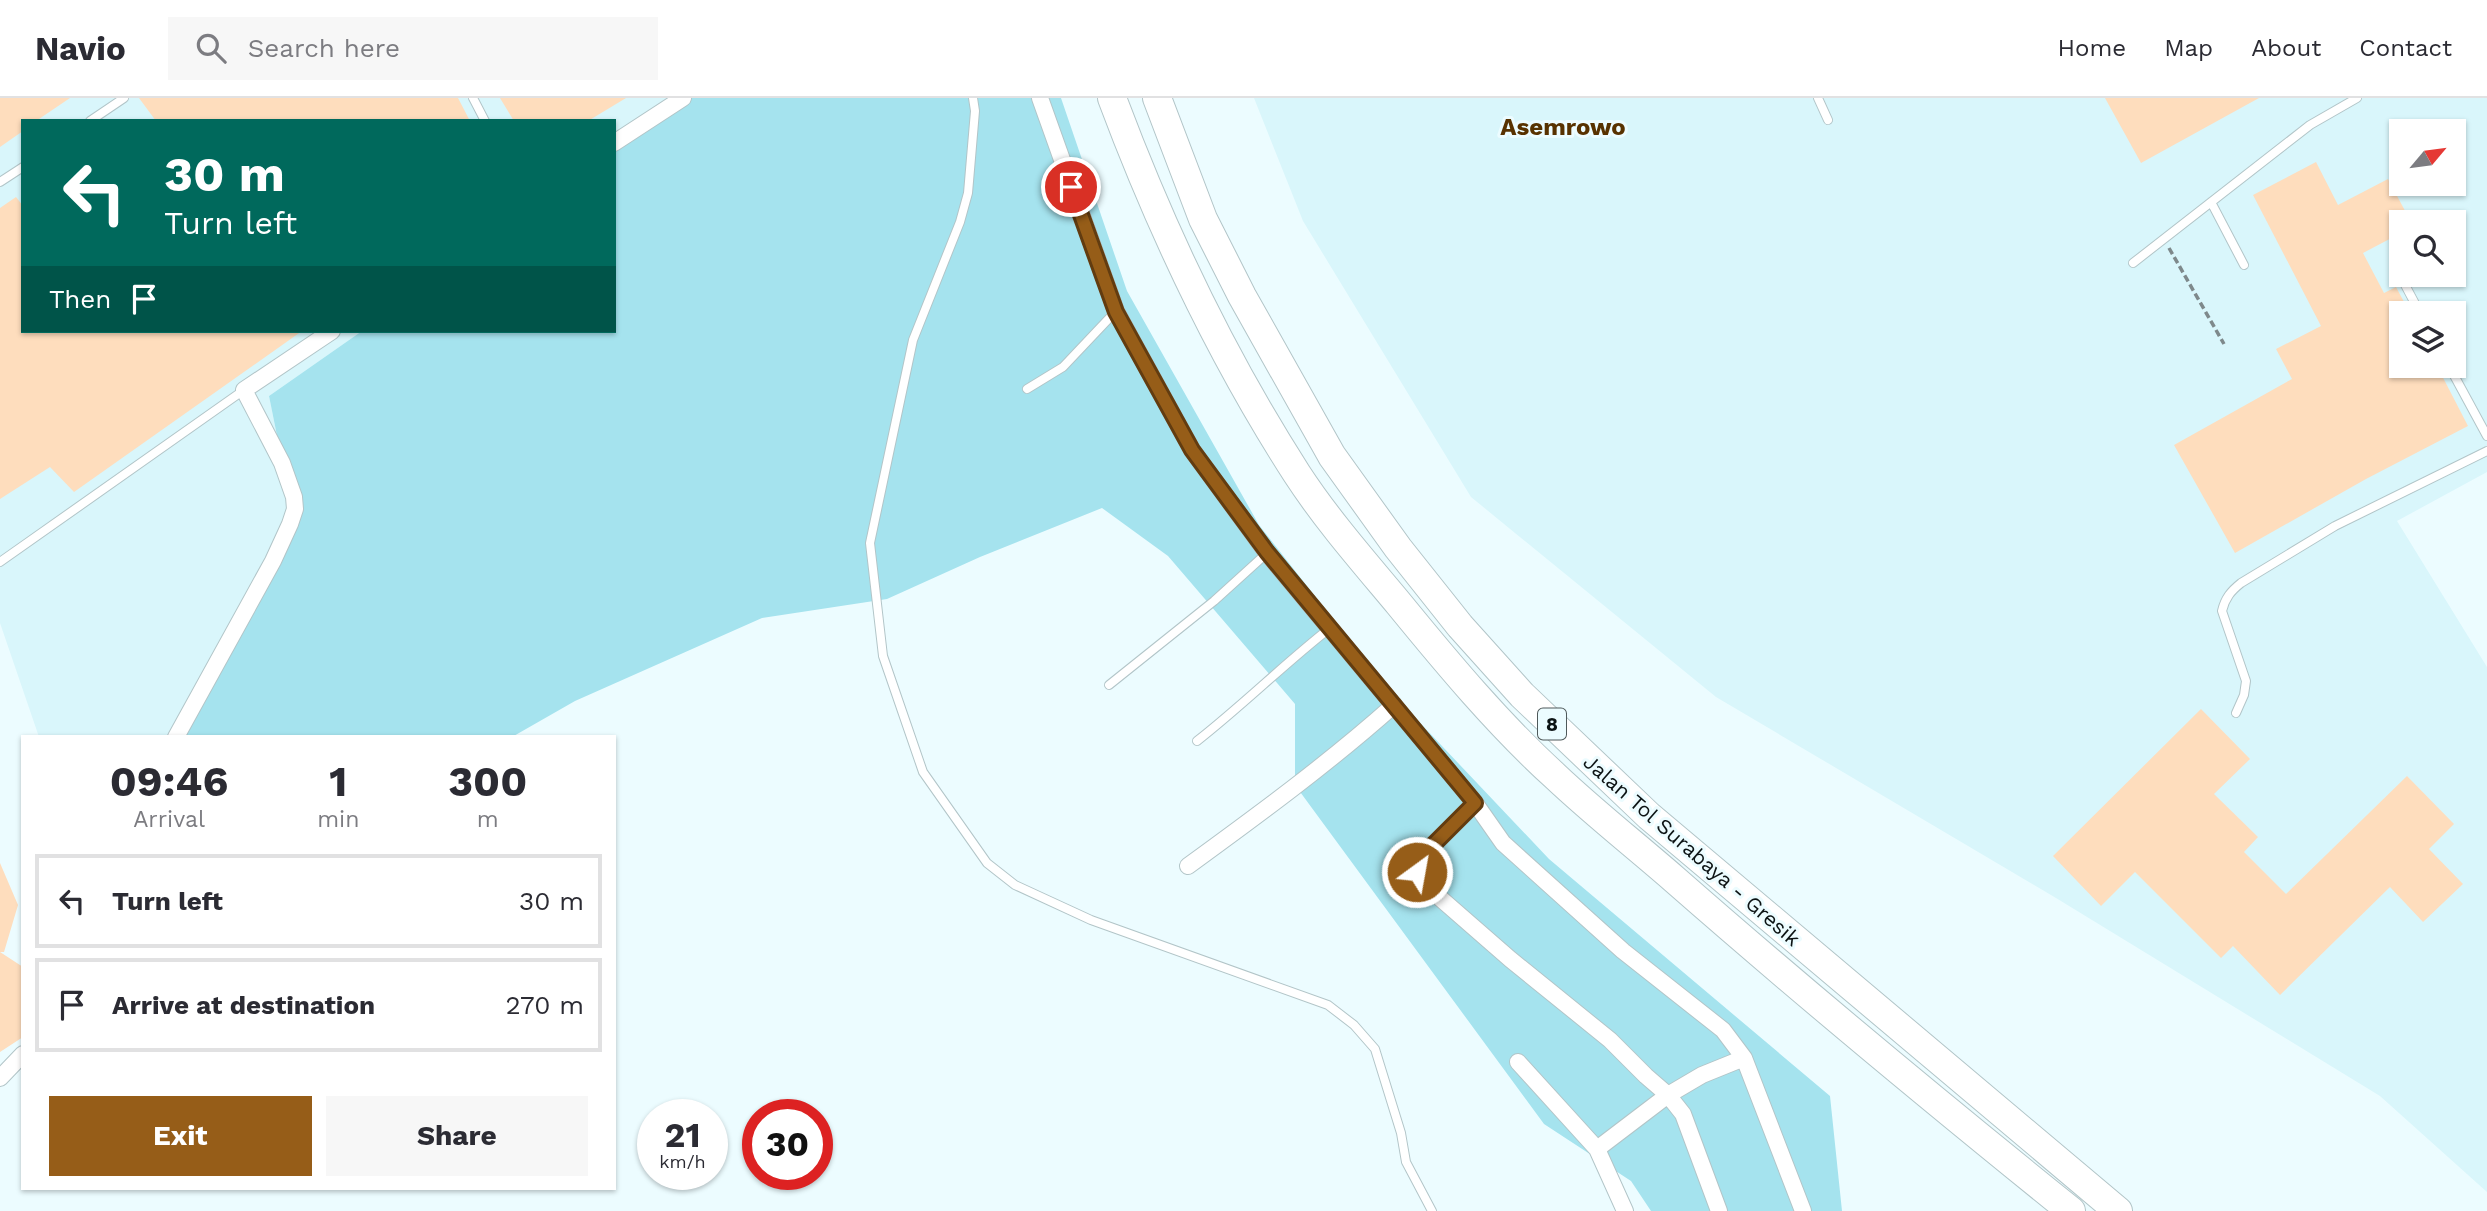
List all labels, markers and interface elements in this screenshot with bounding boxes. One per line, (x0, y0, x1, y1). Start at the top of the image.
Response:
search box (168, 17, 658, 80)
text: Navio (35, 29, 126, 68)
icon: search (192, 29, 230, 67)
text: Search here (248, 33, 400, 63)
text: Home (2058, 34, 2126, 62)
text: Map (2164, 34, 2213, 62)
text: About (2251, 34, 2321, 62)
text: Contact (2359, 34, 2452, 62)
district label: Asemrowo (1500, 113, 1626, 141)
north arrow (2389, 119, 2466, 196)
map controls (2389, 119, 2466, 378)
text: 30 m (164, 145, 285, 203)
icon: left (49, 147, 140, 238)
pin (1041, 157, 1101, 217)
icon: arrive (1052, 168, 1090, 206)
text: Turn left (164, 204, 297, 242)
button: search (2389, 210, 2466, 287)
icon: arrive (125, 280, 163, 318)
text: Then (49, 284, 111, 314)
button: layers (2389, 301, 2466, 378)
road number: 8 (1538, 708, 1566, 740)
street label: Jalan Tol Surabaya - Gresik (1578, 749, 1806, 951)
text: 09:46 (110, 757, 228, 806)
text: 1 (329, 757, 347, 806)
text: 300 (448, 757, 527, 806)
text: Arrival (133, 806, 205, 833)
text: min (317, 806, 359, 833)
text: m (477, 806, 499, 833)
position arrow (1380, 835, 1454, 909)
icon: left (53, 882, 91, 920)
text: Turn left (112, 886, 223, 916)
text: 30 m (519, 886, 584, 916)
icon: arrive (53, 986, 91, 1024)
text: Arrive at destination (112, 990, 375, 1020)
text: 270 m (505, 990, 584, 1020)
button: Exit (49, 1096, 312, 1176)
button: Share (326, 1096, 588, 1176)
speed limit sign: 30 (742, 1099, 833, 1190)
text: 21 (665, 1114, 700, 1156)
text: km/h (659, 1151, 706, 1172)

